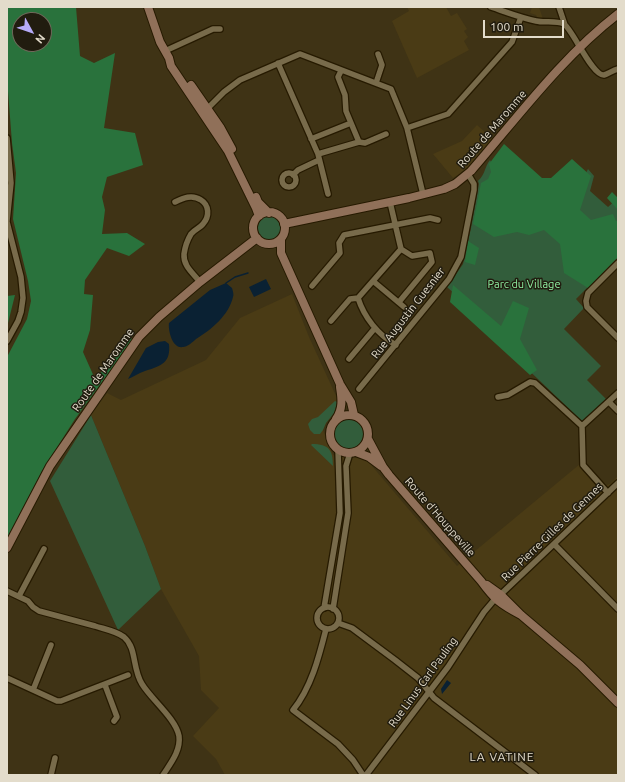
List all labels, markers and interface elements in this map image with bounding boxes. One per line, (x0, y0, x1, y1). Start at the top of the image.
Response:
north arrow (12, 12, 52, 52)
scale bar (485, 12, 566, 38)
text: 100 m (490, 20, 523, 33)
text: N (33, 32, 48, 46)
street label: Route de Maromme (455, 88, 529, 170)
street label: Rue Augustin Guesnier (368, 265, 448, 361)
park label: Parc du Village (487, 277, 561, 291)
street label: Route de Maromme (69, 326, 137, 414)
street label: Route d'Houppeville (402, 475, 478, 559)
street label: Rue Pierre-Gilles de Gennes (499, 480, 605, 584)
street label: Rue Linus Carl Pauling (386, 634, 460, 730)
district label: LA VATINE (469, 750, 535, 764)

